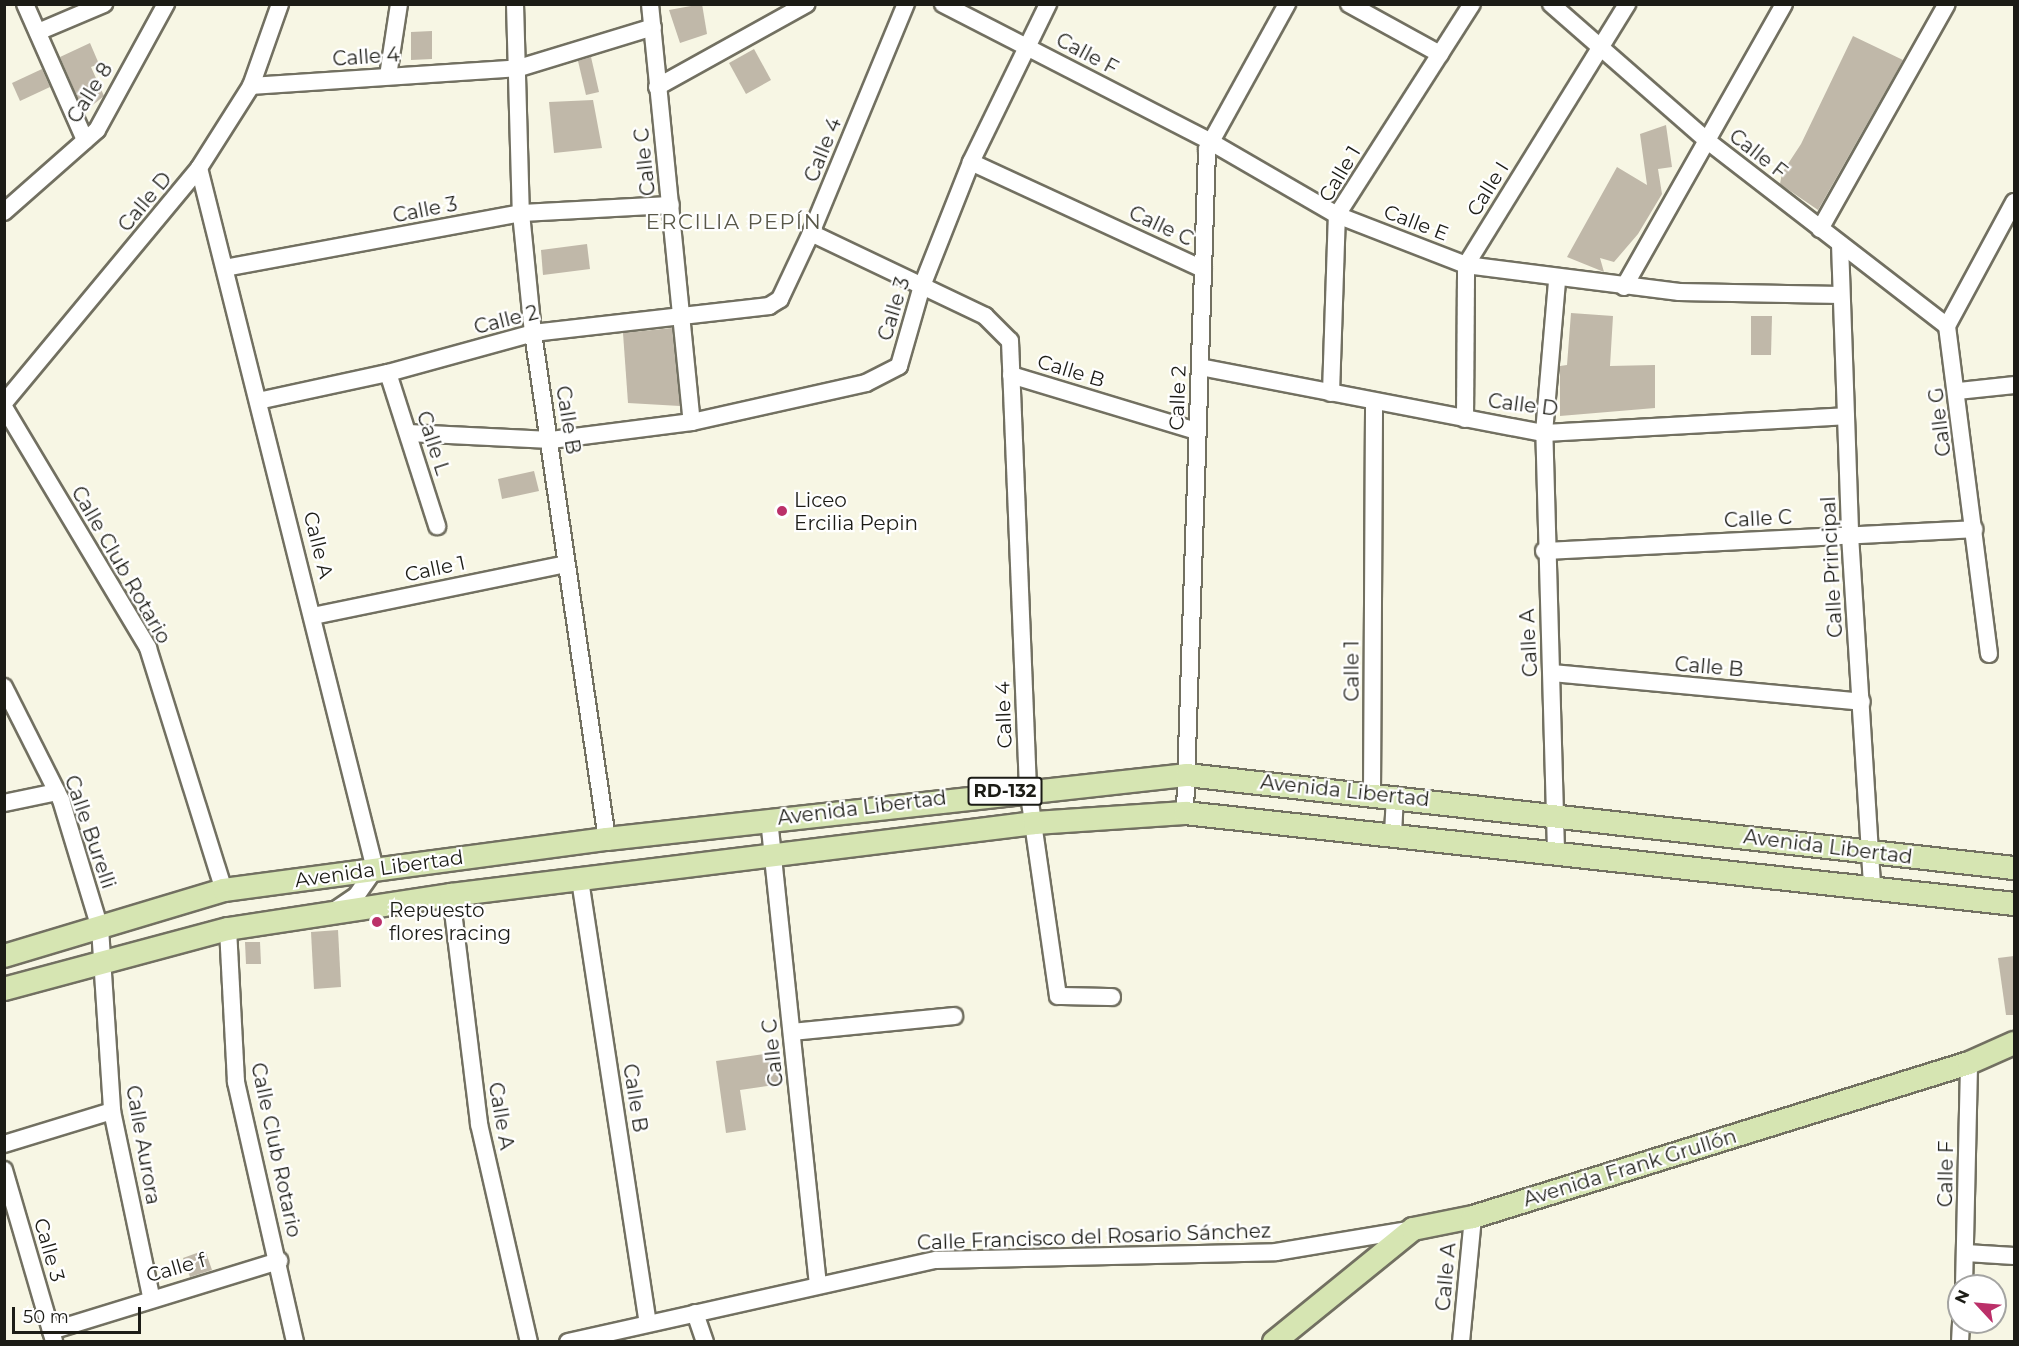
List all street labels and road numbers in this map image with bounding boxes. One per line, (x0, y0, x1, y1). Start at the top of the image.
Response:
street label: Calle F (1052, 28, 1122, 80)
street label: Calle 4 (332, 43, 400, 71)
street label: Calle 8 (62, 58, 118, 128)
street label: Calle 4 (799, 114, 847, 186)
street label: Calle F (1724, 124, 1792, 184)
street label: Calle C (630, 127, 660, 197)
street label: Calle 1 (1314, 142, 1366, 206)
street label: Calle I (1462, 157, 1514, 221)
street label: Calle D (113, 167, 177, 237)
street label: Calle 3 (391, 192, 459, 228)
street label: Calle E (1380, 200, 1452, 246)
street label: Calle C (1125, 201, 1197, 251)
street label: Calle 3 (873, 274, 915, 344)
street label: Calle 2 (471, 300, 541, 340)
street label: Calle B (1035, 349, 1107, 393)
street label: Calle 2 (1165, 365, 1191, 431)
street label: Calle B (551, 384, 585, 456)
street label: Calle G (1924, 386, 1956, 458)
street label: Calle D (1487, 389, 1559, 421)
street label: Calle L (411, 408, 455, 478)
street label: Calle Club Rotario (66, 482, 176, 648)
street label: Calle Principal (1816, 496, 1848, 638)
street label: Calle C (1723, 505, 1793, 533)
street label: Calle A (298, 509, 338, 581)
street label: Calle 1 (403, 551, 467, 587)
street label: Calle A (1515, 608, 1543, 678)
street label: Calle 1 (1340, 640, 1364, 702)
street label: Calle B (1674, 652, 1744, 682)
street label: Calle 4 (991, 681, 1017, 749)
street label: Avenida Libertad (1259, 770, 1431, 812)
street label: Calle Burelli (59, 772, 121, 892)
road number: RD-132 (968, 776, 1042, 806)
street label: Avenida Libertad (776, 786, 948, 830)
street label: Avenida Libertad (1742, 825, 1914, 869)
street label: Avenida Libertad (293, 845, 465, 893)
street label: Calle C (758, 1018, 788, 1088)
street label: Calle Club Rotario (246, 1060, 306, 1240)
street label: Calle B (618, 1062, 652, 1134)
street label: Calle A (483, 1080, 519, 1152)
street label: Calle Aurora (121, 1083, 165, 1207)
street label: Avenida Frank Grullón (1520, 1124, 1740, 1212)
street label: Calle F (1933, 1141, 1959, 1207)
street label: Calle 3 (28, 1215, 70, 1285)
street label: Calle Francisco del Rosario Sánchez (917, 1219, 1271, 1255)
street label: Calle A (1431, 1242, 1461, 1312)
street label: Calle f (144, 1248, 208, 1288)

